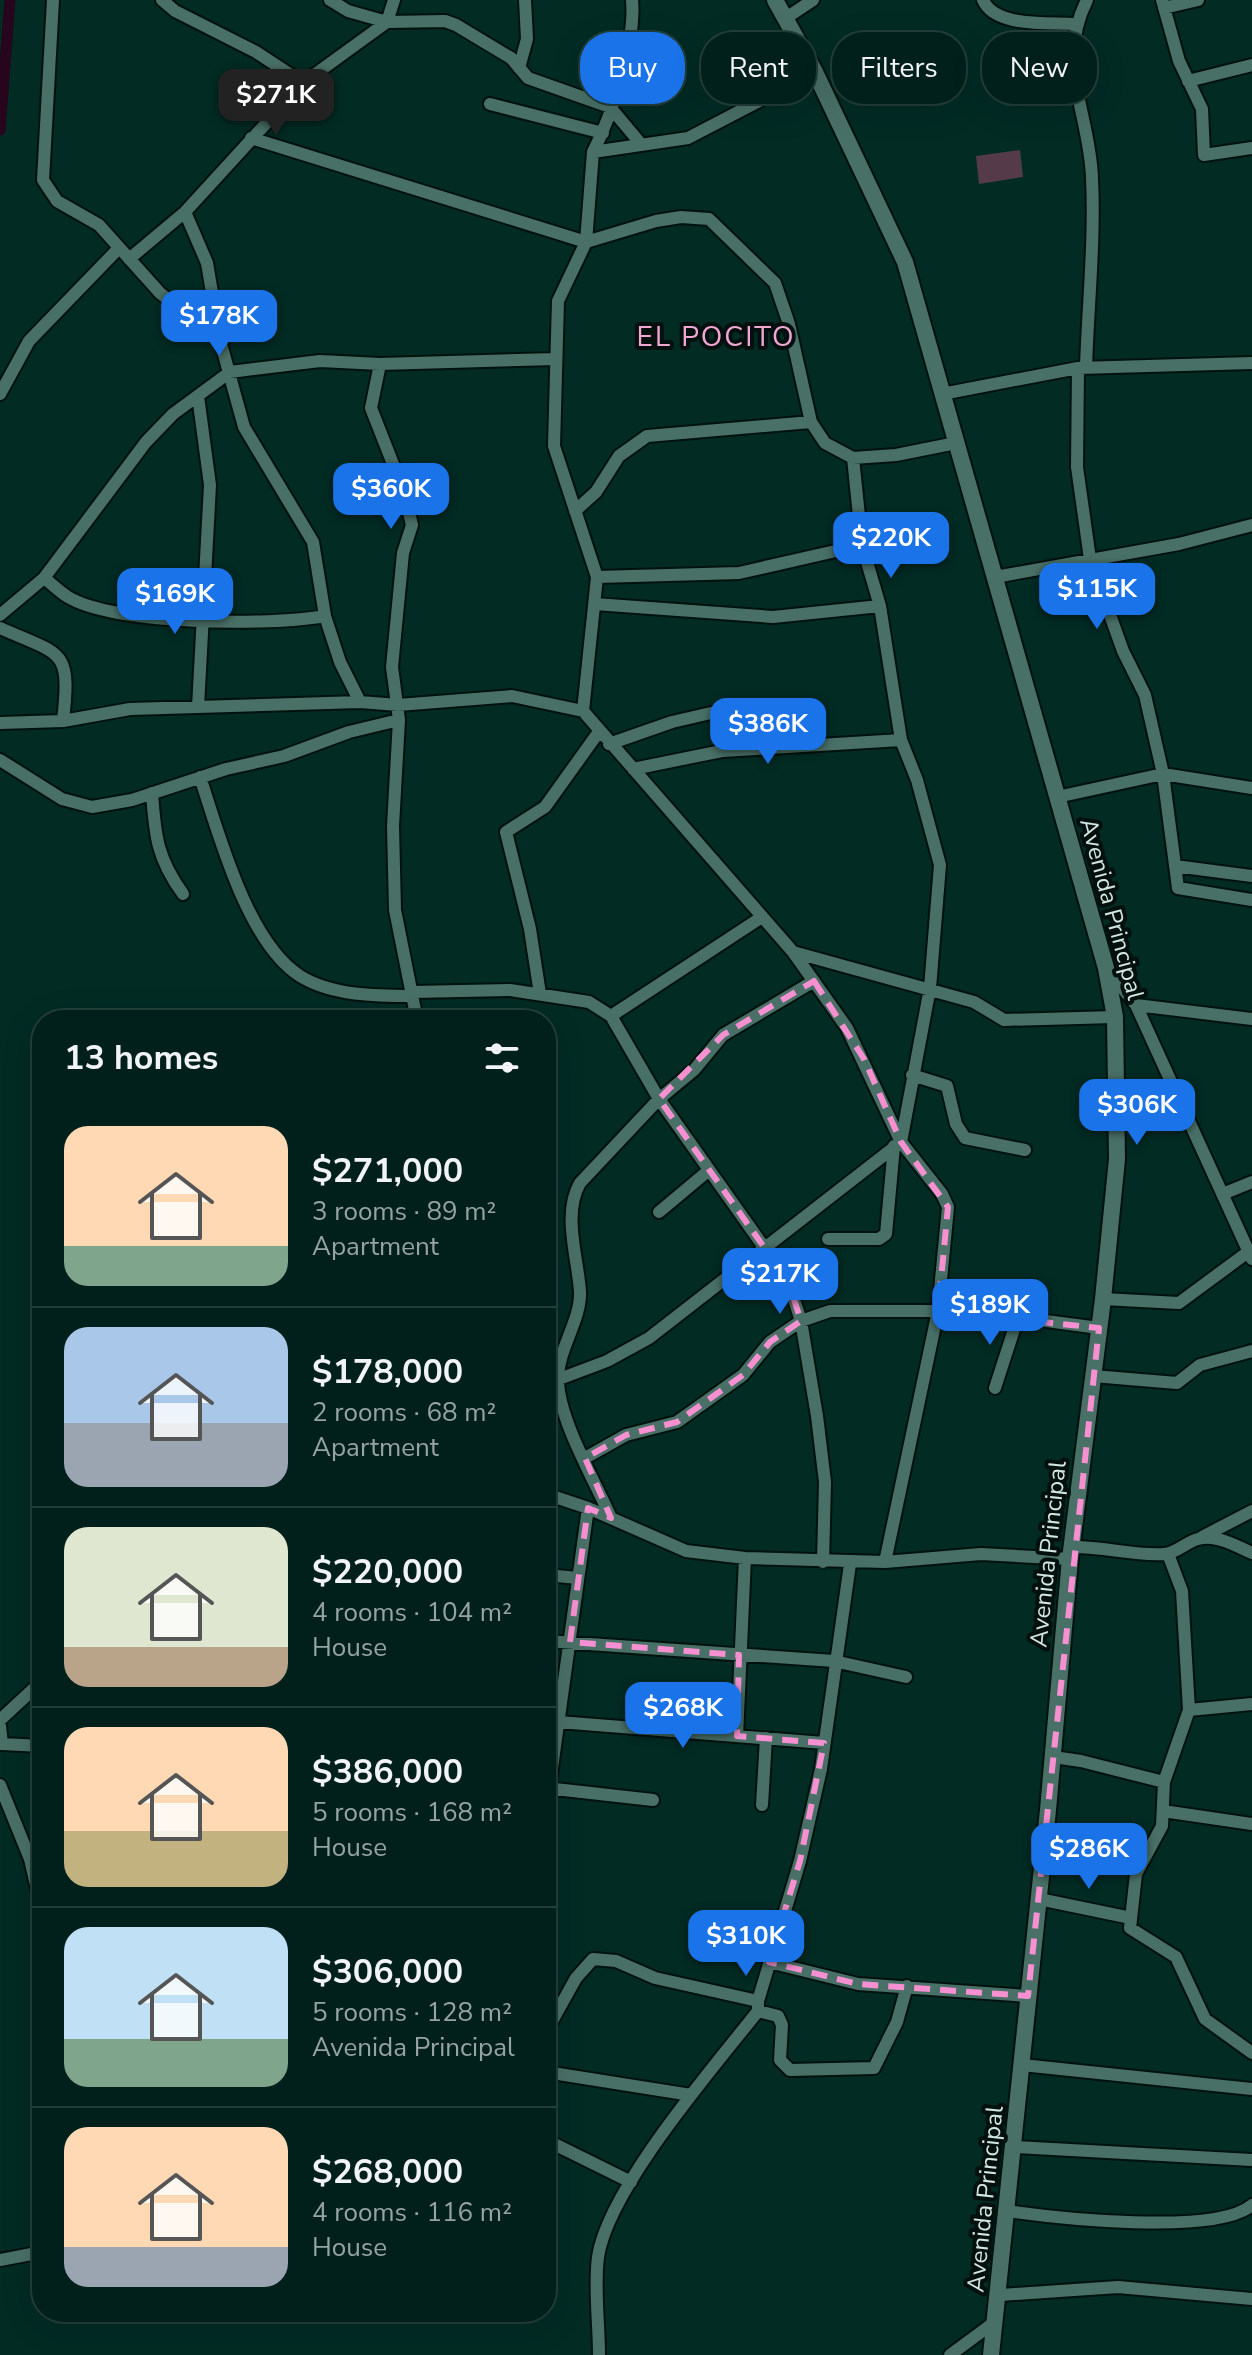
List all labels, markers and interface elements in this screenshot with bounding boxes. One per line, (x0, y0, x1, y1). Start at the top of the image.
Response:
chip: Buy (580, 32, 685, 104)
chip: Rent (701, 32, 816, 104)
chip: Filters (832, 32, 966, 104)
chip: New (982, 32, 1097, 104)
pin: $271K (220, 69, 332, 137)
text: $271K (236, 77, 316, 112)
pin: $178K (163, 290, 275, 358)
text: $178K (179, 298, 259, 333)
district label: EL POCITO (637, 318, 795, 356)
pin: $360K (335, 463, 447, 531)
text: $360K (351, 471, 431, 506)
pin: $220K (835, 512, 947, 580)
text: $220K (851, 520, 931, 555)
pin: $115K (1041, 563, 1153, 631)
pin: $169K (119, 568, 231, 636)
text: $115K (1057, 571, 1137, 606)
text: $169K (135, 576, 215, 611)
pin: $386K (712, 698, 824, 766)
text: $386K (728, 706, 808, 741)
street label: Avenida Principal (1072, 814, 1152, 1004)
text: 13 homes (64, 1035, 218, 1081)
icon: filters (480, 1036, 524, 1080)
pin: $306K (1081, 1079, 1193, 1147)
text: $306K (1097, 1087, 1177, 1122)
text: $271,000 (312, 1148, 463, 1194)
icon: home (128, 1158, 224, 1254)
text: 3 rooms · 89 m² (312, 1194, 496, 1229)
text: Apartment (312, 1229, 439, 1264)
pin: $217K (724, 1248, 836, 1316)
text: $217K (740, 1256, 820, 1291)
pin: $189K (934, 1279, 1046, 1347)
text: $189K (950, 1287, 1030, 1322)
text: $178,000 (312, 1349, 463, 1395)
icon: home (128, 1359, 224, 1455)
text: 2 rooms · 68 m² (312, 1395, 496, 1430)
text: Apartment (312, 1430, 439, 1465)
street label: Avenida Principal (1022, 1459, 1074, 1649)
text: $220,000 (312, 1549, 463, 1595)
icon: home (128, 1559, 224, 1655)
text: 4 rooms · 104 m² (312, 1595, 512, 1630)
text: House (312, 1630, 387, 1665)
pin: $268K (627, 1682, 739, 1750)
text: $268K (643, 1690, 723, 1725)
text: $386,000 (312, 1749, 463, 1795)
icon: home (128, 1759, 224, 1855)
text: 5 rooms · 168 m² (312, 1795, 512, 1830)
pin: $286K (1033, 1823, 1145, 1891)
text: House (312, 1830, 387, 1865)
text: $286K (1049, 1831, 1129, 1866)
pin: $310K (690, 1910, 802, 1978)
text: $310K (706, 1918, 786, 1953)
text: $306,000 (312, 1949, 463, 1995)
icon: home (128, 1959, 224, 2055)
text: 5 rooms · 128 m² (312, 1995, 512, 2030)
text: Avenida Principal (312, 2030, 515, 2065)
street label: Avenida Principal (959, 2104, 1011, 2294)
text: $268,000 (312, 2149, 463, 2195)
icon: home (128, 2159, 224, 2255)
text: 4 rooms · 116 m² (312, 2195, 512, 2230)
text: House (312, 2230, 387, 2265)

